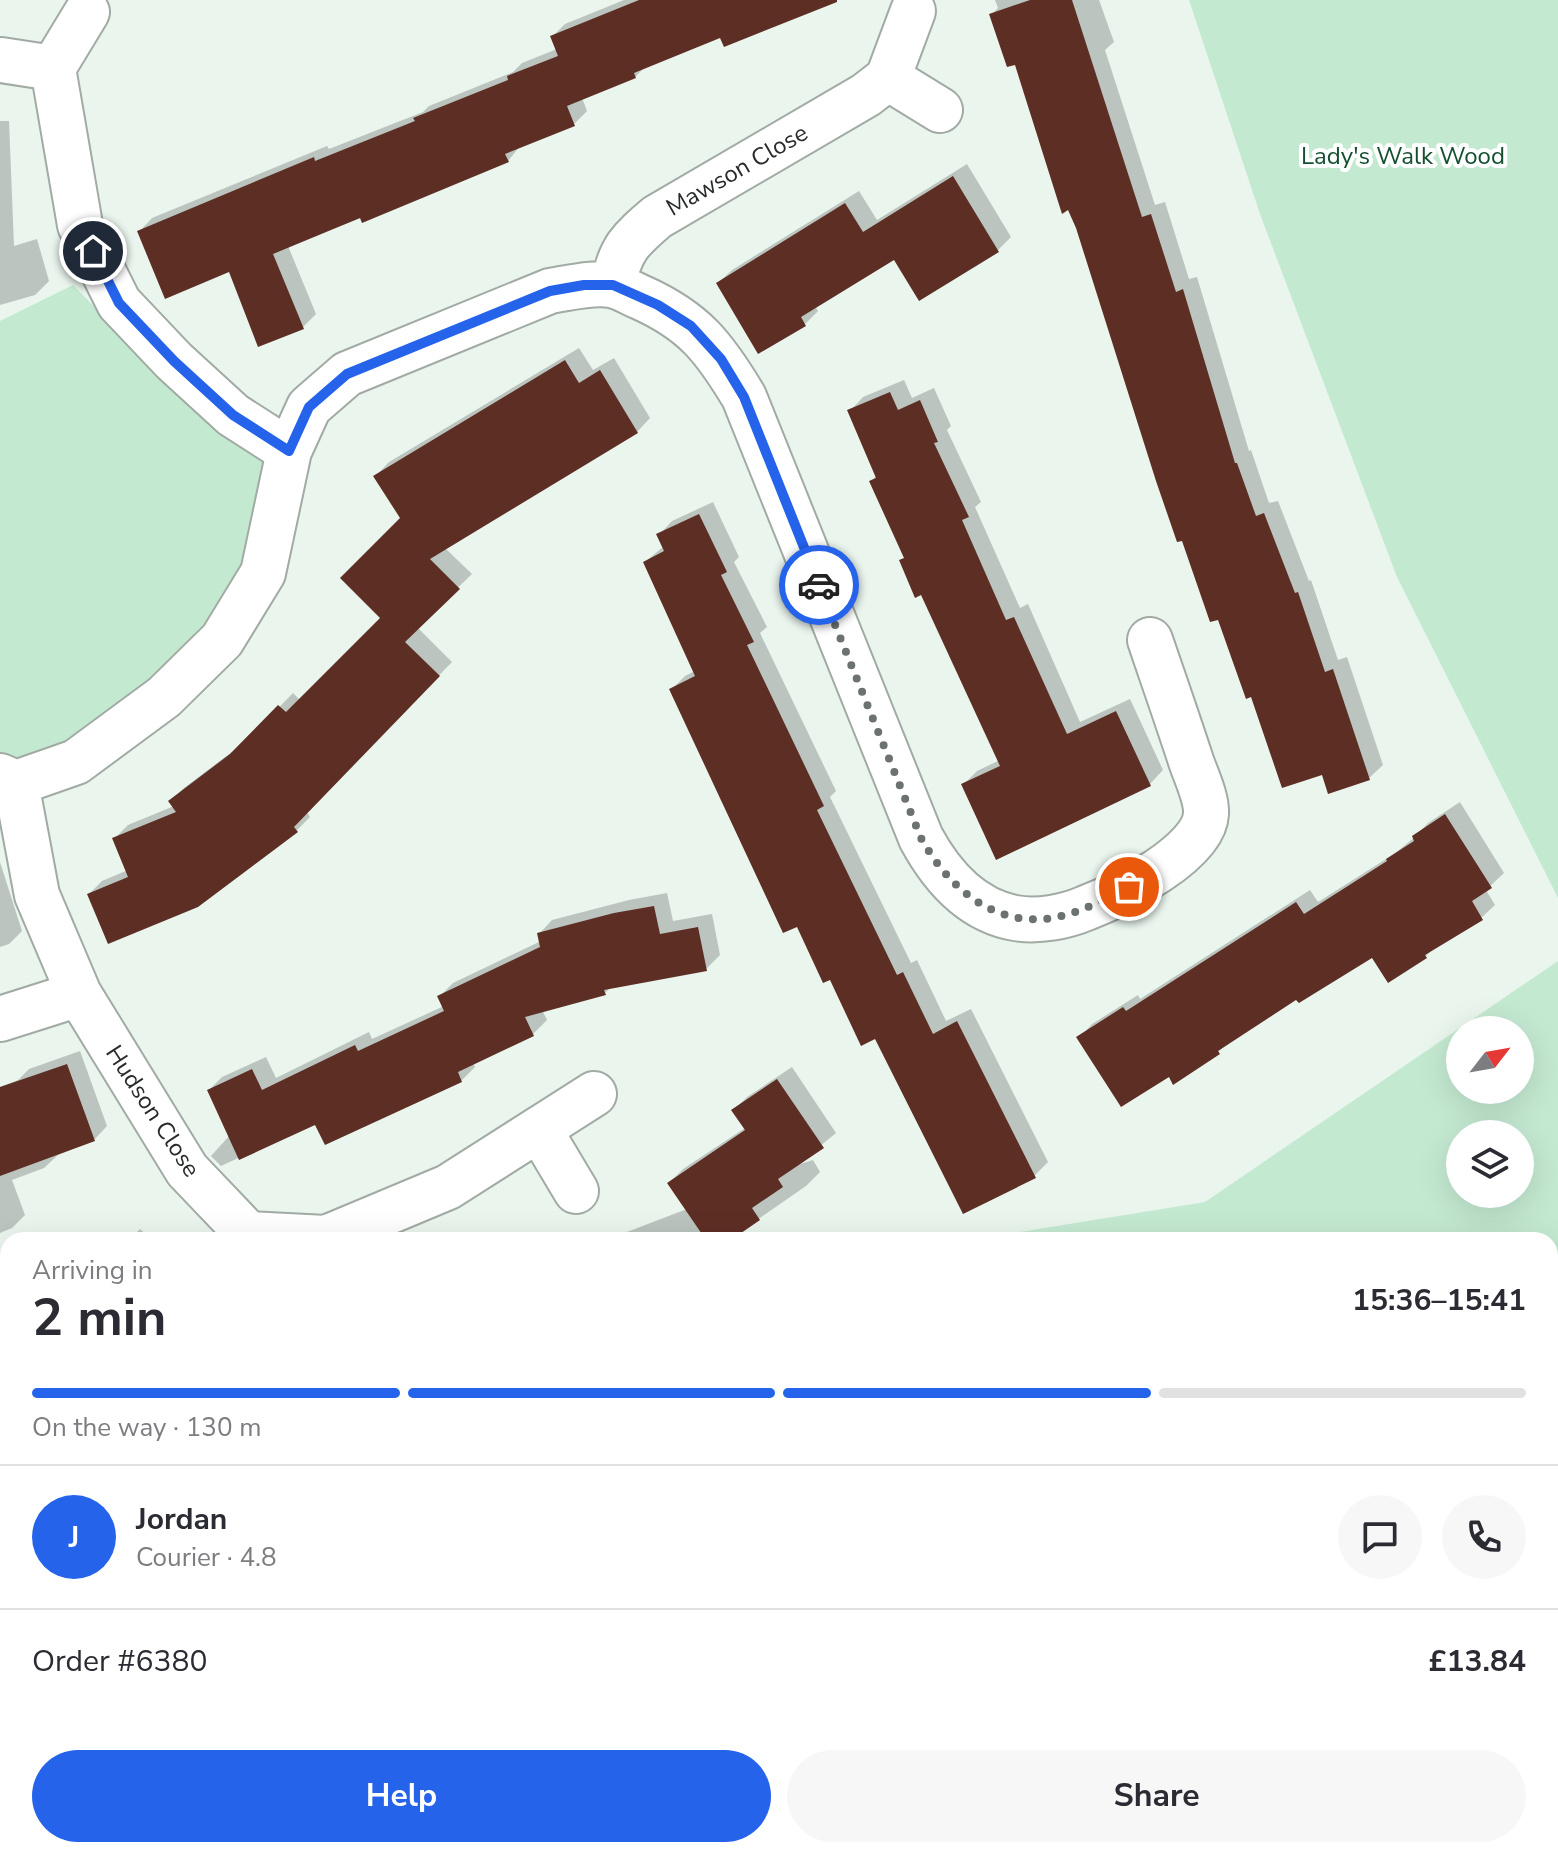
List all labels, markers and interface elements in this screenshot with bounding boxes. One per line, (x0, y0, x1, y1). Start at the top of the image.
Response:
street label: Mawson Close (660, 117, 814, 223)
park label: Lady's Walk Wood (1301, 140, 1505, 172)
pin (59, 217, 127, 285)
icon: home (71, 229, 115, 273)
courier (779, 545, 859, 625)
icon: car (797, 563, 841, 607)
pin (1095, 853, 1163, 921)
icon: bag (1107, 865, 1151, 909)
north arrow (1446, 1016, 1534, 1104)
map controls (1446, 1016, 1534, 1208)
street label: Hudson Close (98, 1039, 208, 1183)
button: layers (1446, 1120, 1534, 1208)
text: Arriving in (32, 1253, 153, 1288)
text: 15:36–15:41 (1352, 1280, 1526, 1321)
text: 2 min (32, 1282, 167, 1353)
text: On the way · 130 m (32, 1410, 261, 1445)
button: chat (1338, 1495, 1422, 1579)
button: phone (1442, 1495, 1526, 1579)
text: Jordan (136, 1499, 227, 1540)
text: J (69, 1517, 79, 1558)
text: Courier · 4.8 (136, 1540, 277, 1575)
text: Order #6380 (32, 1641, 207, 1682)
text: £13.84 (1429, 1641, 1526, 1682)
button: Help (32, 1750, 771, 1842)
button: Share (787, 1750, 1526, 1842)

